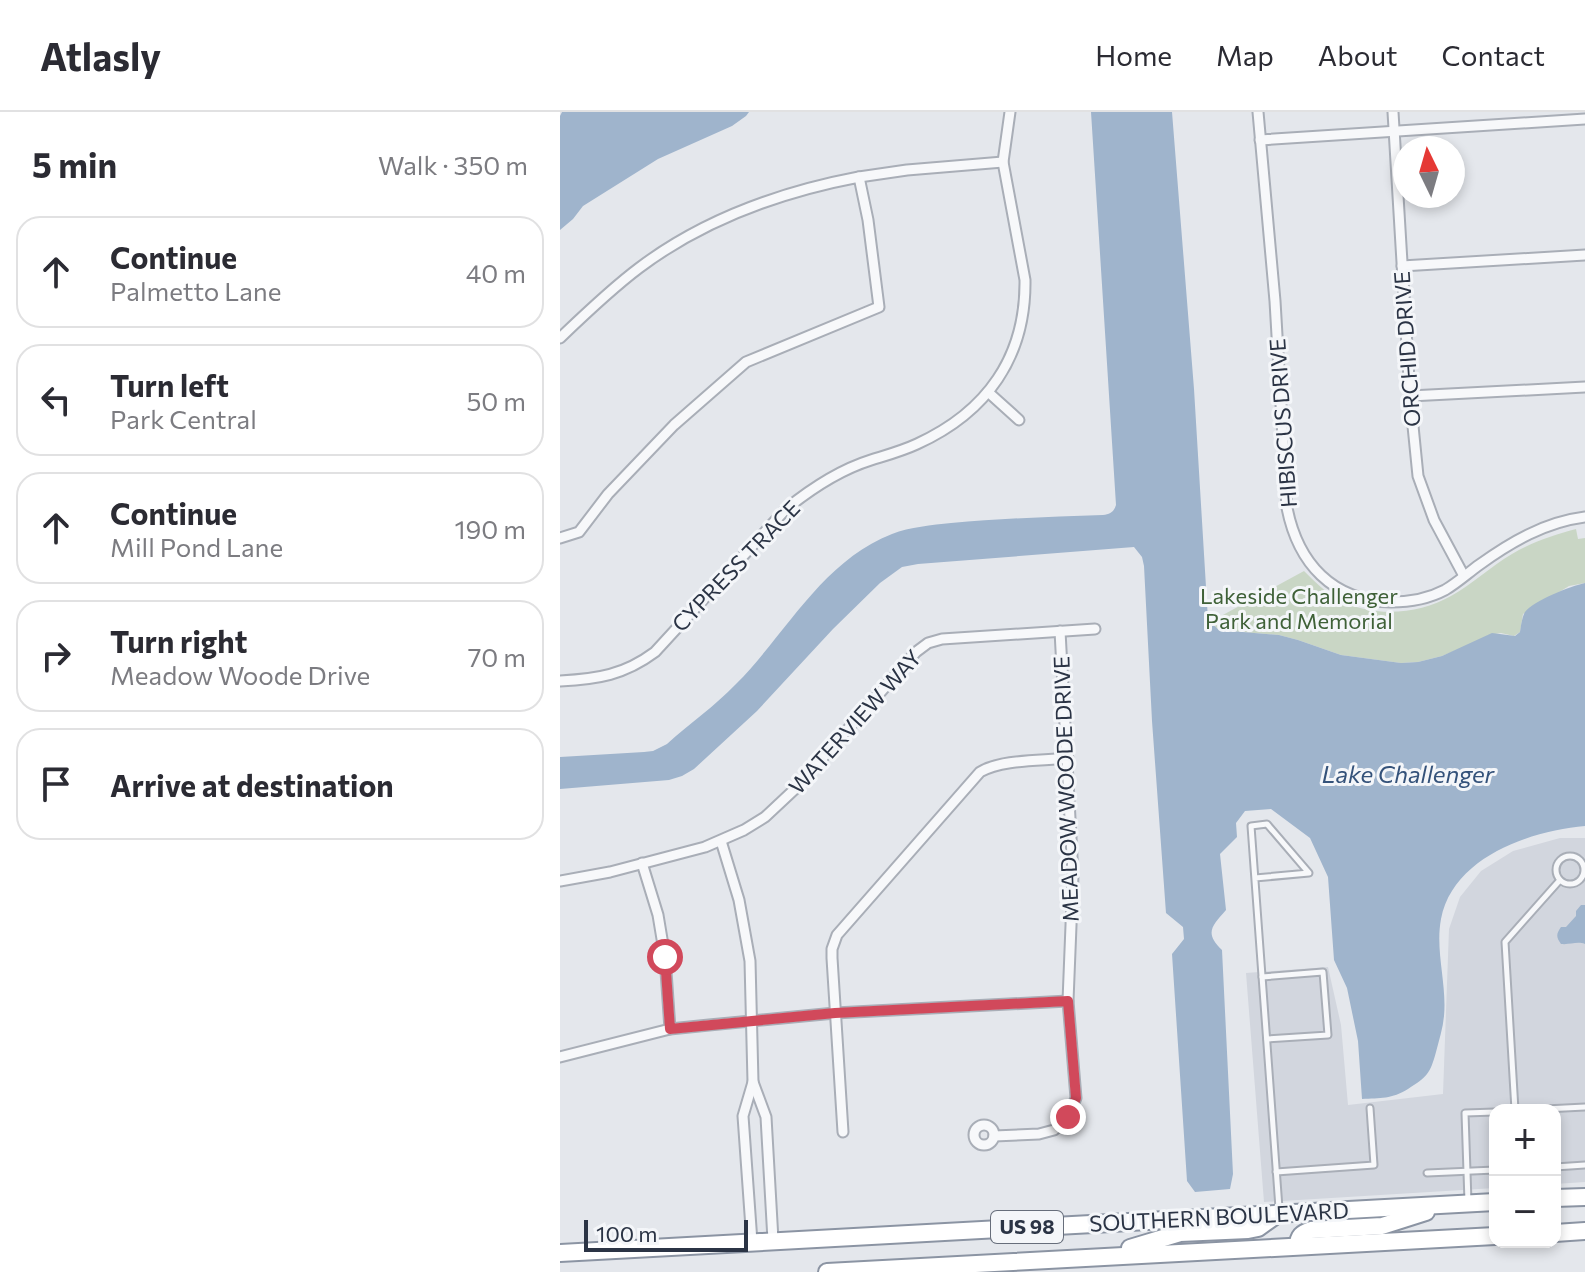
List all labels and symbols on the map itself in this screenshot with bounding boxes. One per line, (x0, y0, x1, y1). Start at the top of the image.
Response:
north arrow (1393, 136, 1465, 208)
street label: ORCHID DRIVE (1388, 270, 1425, 428)
street label: HIBISCUS DRIVE (1263, 338, 1302, 508)
street label: CYPRESS TRACE (666, 494, 805, 637)
park label: Lakeside Challenger Park and Memorial (1200, 582, 1398, 634)
street label: WATERVIEW WAY (783, 644, 927, 799)
street label: MEADOW WOODE DRIVE (1047, 655, 1084, 923)
water label: Lake Challenger (1322, 759, 1496, 788)
route start (647, 939, 683, 975)
route end (1050, 1099, 1086, 1135)
street label: SOUTHERN BOULEVARD (1089, 1196, 1349, 1237)
road number: US 98 (991, 1211, 1063, 1243)
scale bar (584, 1216, 748, 1252)

